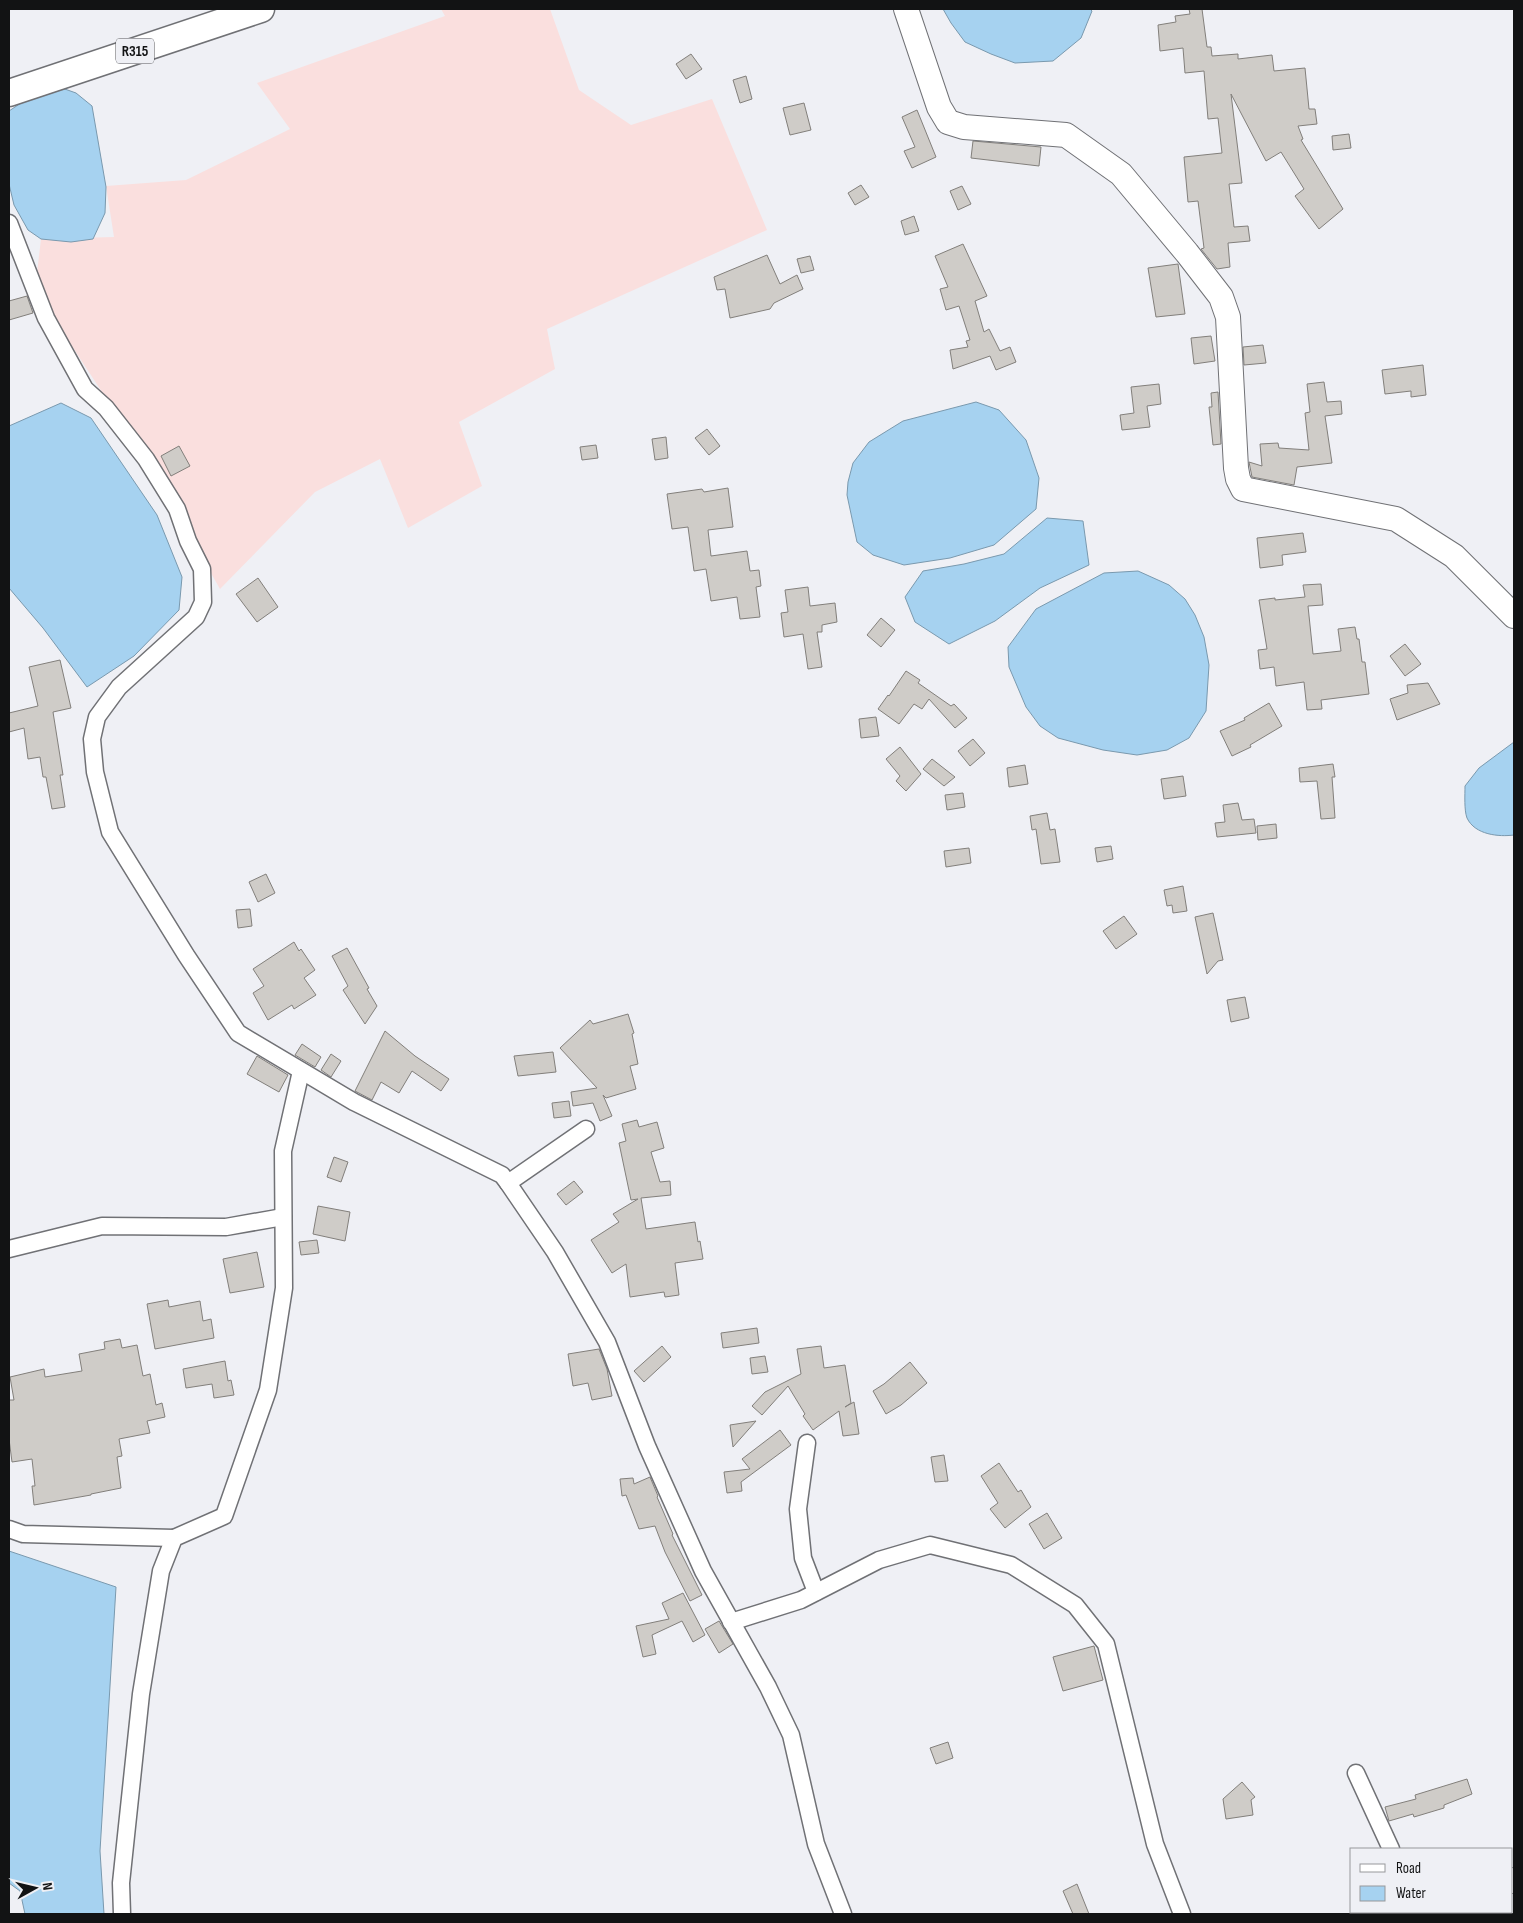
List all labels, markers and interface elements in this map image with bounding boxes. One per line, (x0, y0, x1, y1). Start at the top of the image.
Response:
road number: R315 (116, 38, 154, 64)
legend (1350, 1848, 1513, 1913)
text: Road (1396, 1859, 1421, 1878)
north arrow (10, 1863, 60, 1913)
text: N (38, 1881, 56, 1891)
text: Water (1396, 1884, 1427, 1903)

